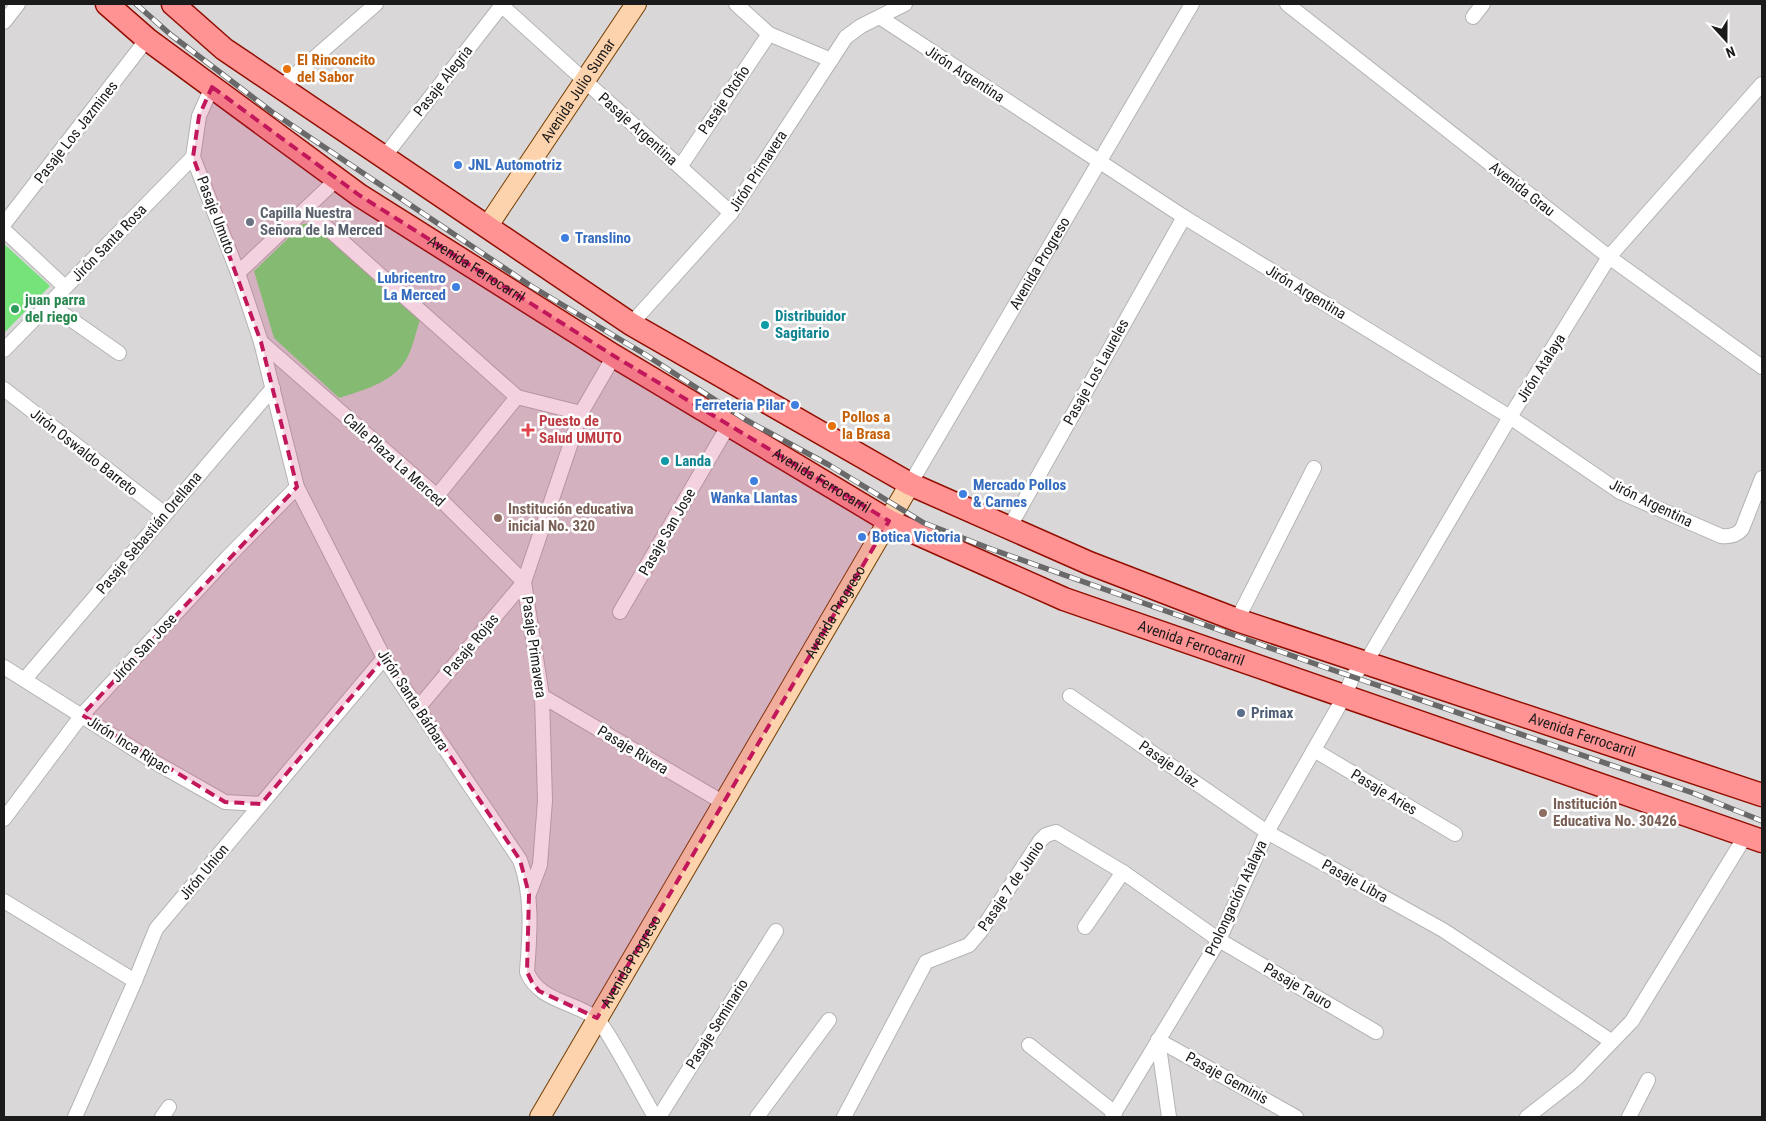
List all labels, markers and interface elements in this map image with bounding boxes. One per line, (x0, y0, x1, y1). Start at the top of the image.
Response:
north arrow (1701, 15, 1751, 65)
street label: Avenida Julio Sumar (537, 35, 619, 146)
street label: Pasaje Alegria (410, 42, 476, 120)
street label: Jirón Argentina (922, 42, 1008, 106)
text: N (1724, 43, 1738, 61)
place label: El Rinconcito del Sabor (297, 51, 375, 86)
street label: Pasaje Otoño (694, 62, 754, 138)
marker: El Rinconcito del Sabor (281, 63, 293, 75)
street label: Pasaje Los Jazmines (30, 77, 122, 187)
street label: Pasaje Argentina (595, 89, 681, 169)
street label: Jirón Primavera (725, 127, 791, 215)
place label: JNL Automotriz (468, 156, 562, 174)
street label: Avenida Grau (1486, 158, 1558, 220)
marker: JNL Automotriz (452, 159, 464, 171)
street label: Pasaje Umuto (193, 173, 239, 257)
street label: Jirón Santa Rosa (68, 201, 150, 285)
place label: Capilla Nuestra Señora de la Merced (260, 204, 383, 239)
street label: Avenida Progreso (1006, 214, 1074, 313)
marker: Capilla Nuestra Señora de la Merced (244, 216, 256, 228)
place label: Translino (575, 229, 631, 247)
street label: Avenida Ferrocarril (424, 232, 528, 306)
marker: Translino (559, 232, 571, 244)
street label: Jirón Argentina (1263, 261, 1349, 323)
place label: Lubricentro La Merced (377, 269, 446, 304)
marker: Lubricentro La Merced (450, 281, 462, 293)
place label: juan parra del riego (24, 291, 85, 326)
marker: juan parra del riego (9, 303, 21, 315)
place label: Distribuidor Sagitario (775, 307, 846, 342)
street label: Pasaje Los Laureles (1059, 316, 1133, 428)
marker: Distribuidor Sagitario (759, 319, 771, 331)
street label: Jirón Atalaya (1513, 330, 1569, 406)
place label: Ferreteria Pilar (695, 396, 785, 414)
marker: Ferreteria Pilar (789, 399, 801, 411)
street label: Jirón Oswaldo Barreto (27, 405, 141, 499)
place label: Pollos a la Brasa (842, 408, 890, 443)
street label: Calle Plaza La Merced (339, 409, 449, 511)
place label: Puesto de Salud UMUTO (539, 412, 622, 447)
marker: Pollos a la Brasa (826, 420, 838, 432)
marker: Puesto de Salud UMUTO (521, 423, 535, 437)
street label: Avenida Ferrocarril (769, 444, 874, 517)
place label: Landa (675, 452, 711, 470)
marker: Landa (659, 455, 671, 467)
street label: Pasaje Sebastián Orellana (93, 468, 205, 598)
marker: Wanka Llantas (748, 475, 760, 487)
street label: Jirón Argentina (1606, 475, 1696, 531)
place label: Mercado Pollos & Carnes (973, 476, 1067, 511)
street label: Pasaje San Jose (635, 485, 699, 579)
marker: Mercado Pollos & Carnes (957, 488, 969, 500)
place label: Wanka Llantas (710, 489, 798, 507)
place label: Institución educativa inicial No. 320 (508, 500, 634, 535)
marker: Institución educativa inicial No. 320 (492, 512, 504, 524)
place label: Botica Victoria (872, 528, 961, 546)
marker: Botica Victoria (856, 531, 868, 543)
street label: Avenida Progreso (801, 563, 869, 661)
street label: Pasaje Primavera (518, 595, 550, 699)
street label: Jirón San Jose (108, 610, 180, 686)
street label: Pasaje Rojas (440, 610, 502, 680)
street label: Avenida Ferrocarril (1136, 616, 1247, 670)
street label: Jirón Santa Bárbara (374, 646, 452, 754)
place label: Primax (1251, 704, 1293, 722)
marker: Primax (1235, 707, 1247, 719)
street label: Avenida Ferrocarril (1527, 709, 1638, 761)
street label: Jirón Inca Ripac (84, 712, 174, 778)
street label: Pasaje Rivera (594, 722, 672, 778)
street label: Pasaje Diaz (1136, 737, 1202, 791)
street label: Pasaje Aries (1348, 765, 1420, 819)
place label: Institución Educativa No. 30426 (1553, 795, 1677, 830)
marker: Institución Educativa No. 30426 (1537, 807, 1549, 819)
street label: Prolongación Atalaya (1201, 837, 1271, 959)
street label: Pasaje 7 de Junio (974, 838, 1048, 934)
street label: Jirón Union (175, 840, 233, 904)
street label: Pasaje Libra (1319, 856, 1391, 906)
street label: Avenida Progreso (597, 912, 665, 1011)
street label: Pasaje Tauro (1260, 959, 1336, 1013)
street label: Pasaje Seminario (682, 976, 752, 1072)
street label: Pasaje Geminis (1183, 1048, 1271, 1108)

